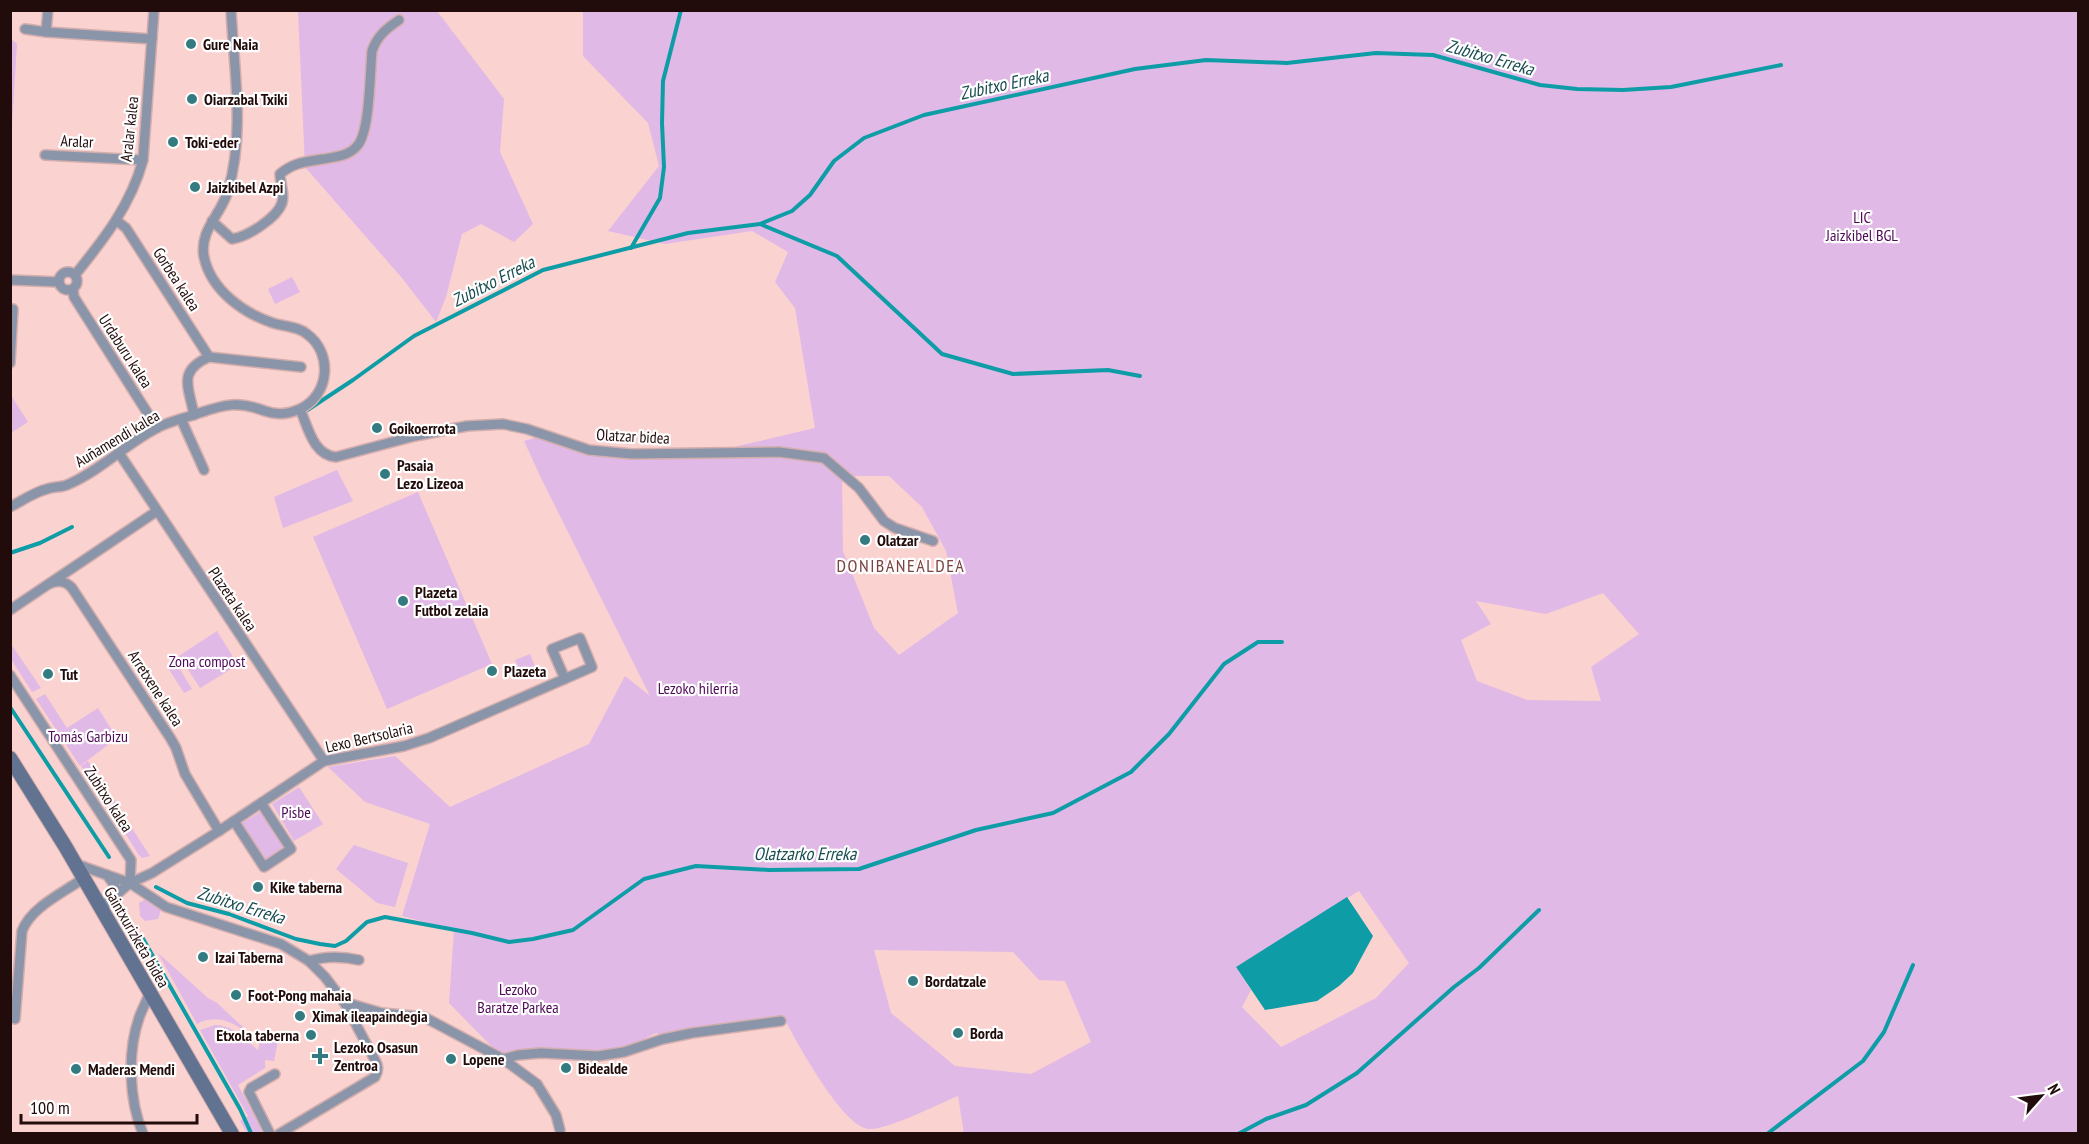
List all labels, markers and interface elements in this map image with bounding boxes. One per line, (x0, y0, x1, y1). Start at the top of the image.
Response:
place label: Gure Naia (203, 34, 259, 54)
water label: Zubitxo Erreka (1444, 34, 1537, 81)
marker: Gure Naia (184, 37, 198, 51)
water label: Zubitxo Erreka (958, 63, 1051, 105)
place label: Oiarzabal Txiki (204, 89, 288, 109)
marker: Oiarzabal Txiki (185, 92, 199, 106)
street label: Aralar kalea (116, 95, 142, 163)
street label: Aralar (60, 130, 95, 152)
place label: Toki-eder (185, 132, 239, 152)
marker: Toki-eder (166, 135, 180, 149)
place label: Jaizkibel Azpi (206, 177, 284, 197)
marker: Jaizkibel Azpi (188, 180, 202, 194)
park label: LIC Jaizkibel BGL (1825, 207, 1898, 245)
street label: Gorbea kalea (149, 243, 205, 315)
water label: Zubitxo Erreka (448, 250, 539, 312)
street label: Urdaburu kalea (95, 310, 157, 392)
street label: Auñamendi kalea (71, 405, 163, 471)
place label: Goikoerrota (389, 418, 456, 438)
marker: Goikoerrota (370, 421, 384, 435)
street label: Olatzar bidea (596, 424, 670, 448)
place label: Pasaia Lezo Lizeoa (397, 455, 464, 493)
marker: Pasaia Lezo Lizeoa (378, 467, 392, 481)
place label: Olatzar (877, 530, 919, 550)
marker: Olatzar (858, 533, 872, 547)
district label: DONIBANEALDEA (837, 554, 965, 577)
street label: Plazeta kalea (204, 563, 262, 635)
place label: Plazeta Futbol zelaia (415, 582, 489, 620)
marker: Plazeta Futbol zelaia (396, 594, 410, 608)
street label: Arretxene kalea (124, 646, 188, 730)
park label: Zona compost (169, 651, 246, 671)
place label: Plazeta (504, 661, 547, 681)
place label: Tut (60, 664, 78, 684)
marker: Plazeta (485, 664, 499, 678)
marker: Tut (41, 667, 55, 681)
park label: Lezoko hilerria (658, 678, 738, 698)
street label: Lexo Bertsolaria (323, 717, 415, 757)
park label: Tomás Garbizu (48, 726, 128, 746)
street label: Zubitxo kalea (80, 762, 138, 836)
park label: Pisbe (281, 802, 311, 822)
water label: Olatzarko Erreka (754, 842, 857, 865)
place label: Kike taberna (270, 877, 343, 897)
marker: Kike taberna (251, 880, 265, 894)
water label: Zubitxo Erreka (195, 881, 288, 929)
street label: Gaintxurizketa bidea (100, 883, 174, 991)
place label: Izai Taberna (215, 947, 284, 967)
marker: Izai Taberna (196, 950, 210, 964)
place label: Bordatzale (925, 971, 987, 991)
marker: Bordatzale (906, 974, 920, 988)
park label: Lezoko Baratze Parkea (477, 979, 559, 1017)
place label: Foot-Pong mahaia (248, 985, 352, 1005)
marker: Foot-Pong mahaia (229, 988, 243, 1002)
place label: Ximak ileapaindegia (312, 1006, 428, 1026)
marker: Ximak ileapaindegia (293, 1009, 307, 1023)
place label: Borda (970, 1023, 1004, 1043)
place label: Etxola taberna (216, 1025, 299, 1045)
marker: Borda (951, 1026, 965, 1040)
marker: Etxola taberna (304, 1028, 318, 1042)
place label: Lezoko Osasun Zentroa (334, 1037, 418, 1075)
marker: Lezoko Osasun Zentroa (311, 1047, 329, 1065)
place label: Lopene (463, 1049, 505, 1069)
marker: Lopene (444, 1052, 458, 1066)
place label: Bidealde (578, 1058, 628, 1078)
place label: Maderas Mendi (88, 1059, 175, 1079)
marker: Bidealde (559, 1061, 573, 1075)
marker: Maderas Mendi (69, 1062, 83, 1076)
north arrow (2011, 1066, 2071, 1126)
text: N (2043, 1080, 2065, 1097)
scale bar (21, 1087, 196, 1125)
text: 100 m (30, 1096, 70, 1119)

